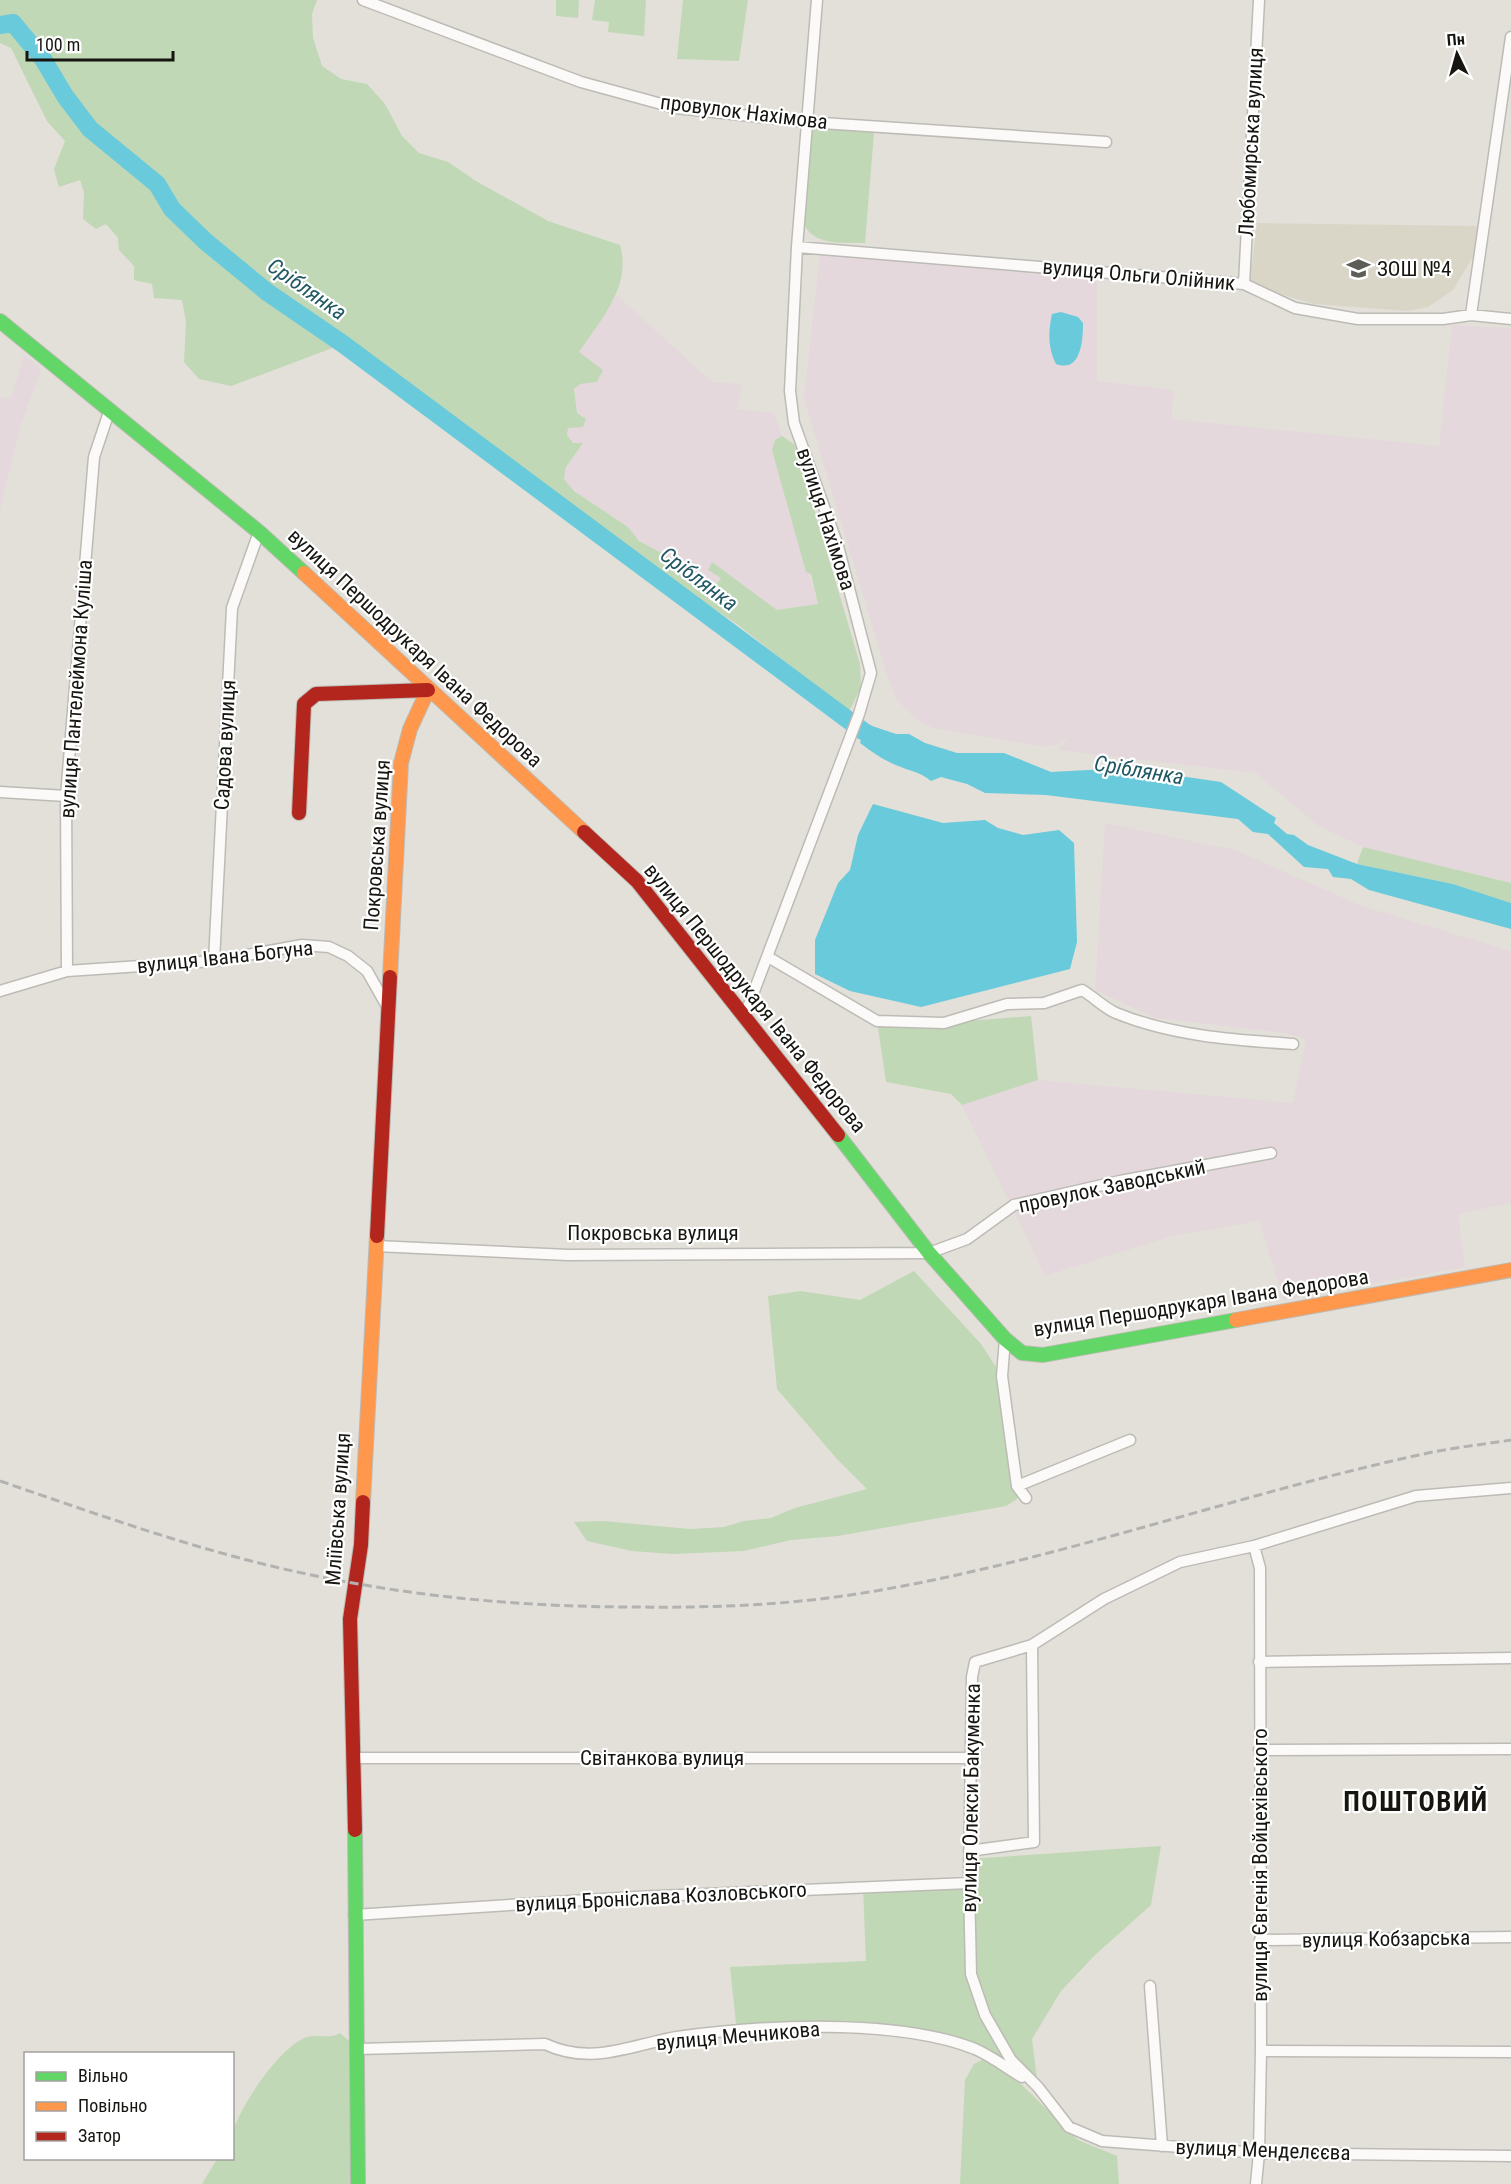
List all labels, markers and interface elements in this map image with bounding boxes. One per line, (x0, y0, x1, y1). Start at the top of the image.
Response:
scale bar (27, 24, 172, 62)
north arrow (1427, 24, 1487, 84)
text: Пн (1446, 29, 1465, 50)
text: 100 m (36, 34, 80, 55)
street label: Любомирська вулиця (1234, 47, 1268, 237)
street label: провулок Нахімова (659, 90, 829, 134)
water label: Сріблянка (263, 253, 351, 325)
street label: вулиця Ольги Олійник (1042, 255, 1236, 295)
school or university icon: ЗОШ №4 (1346, 256, 1372, 282)
place label: ЗОШ №4 (1377, 257, 1451, 281)
street label: вулиця Нахімова (792, 445, 860, 593)
street label: вулиця Першодрукаря Івана Федорова (283, 524, 547, 772)
water label: Сріблянка (655, 542, 743, 616)
street label: вулиця Пантелеймона Куліша (55, 559, 97, 819)
street label: Садова вулиця (210, 679, 240, 811)
water label: Сріблянка (1092, 751, 1186, 789)
street label: Покровська вулиця (359, 759, 395, 931)
street label: вулиця Першодрукаря Івана Федорова (639, 859, 871, 1137)
street label: вулиця Івана Богуна (136, 936, 314, 978)
street label: провулок Заводський (1016, 1154, 1208, 1218)
street label: Покровська вулиця (567, 1221, 739, 1245)
street label: вулиця Першодрукаря Івана Федорова (1032, 1265, 1370, 1341)
street label: Мліївська вулиця (321, 1432, 355, 1586)
street label: вулиця Олекси Бакуменка (957, 1683, 985, 1913)
street label: вулиця Євгенія Войцехівського (1248, 1728, 1272, 2002)
street label: Світанкова вулиця (580, 1746, 744, 1770)
district label: ПОШТОВИЙ (1343, 1786, 1489, 1818)
street label: вулиця Броніслава Козловського (515, 1877, 807, 1917)
street label: вулиця Кобзарська (1302, 1926, 1470, 1952)
street label: вулиця Мечникова (655, 2017, 821, 2055)
legend (24, 2052, 234, 2160)
text: Вільно (78, 2065, 128, 2086)
text: Повільно (78, 2095, 147, 2116)
text: Затор (78, 2125, 121, 2146)
street label: вулиця Менделєєва (1175, 2135, 1351, 2165)

